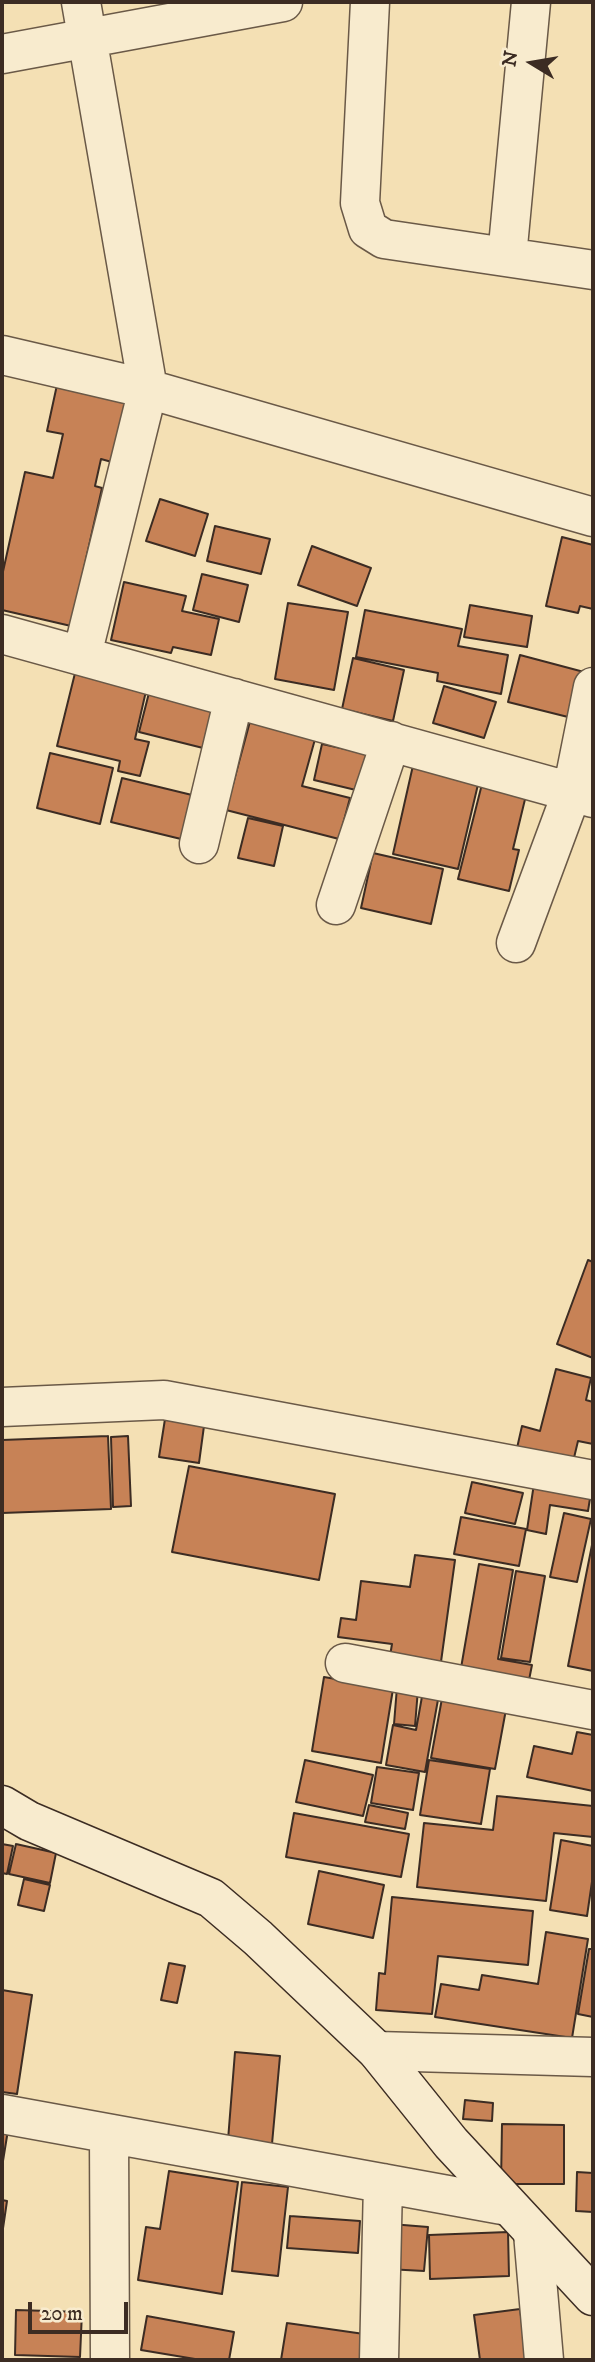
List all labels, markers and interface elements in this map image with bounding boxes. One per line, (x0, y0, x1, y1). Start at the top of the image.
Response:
north arrow (497, 28, 567, 98)
text: N (498, 49, 524, 69)
scale bar (32, 2288, 131, 2332)
text: 20 m (41, 2301, 83, 2327)

